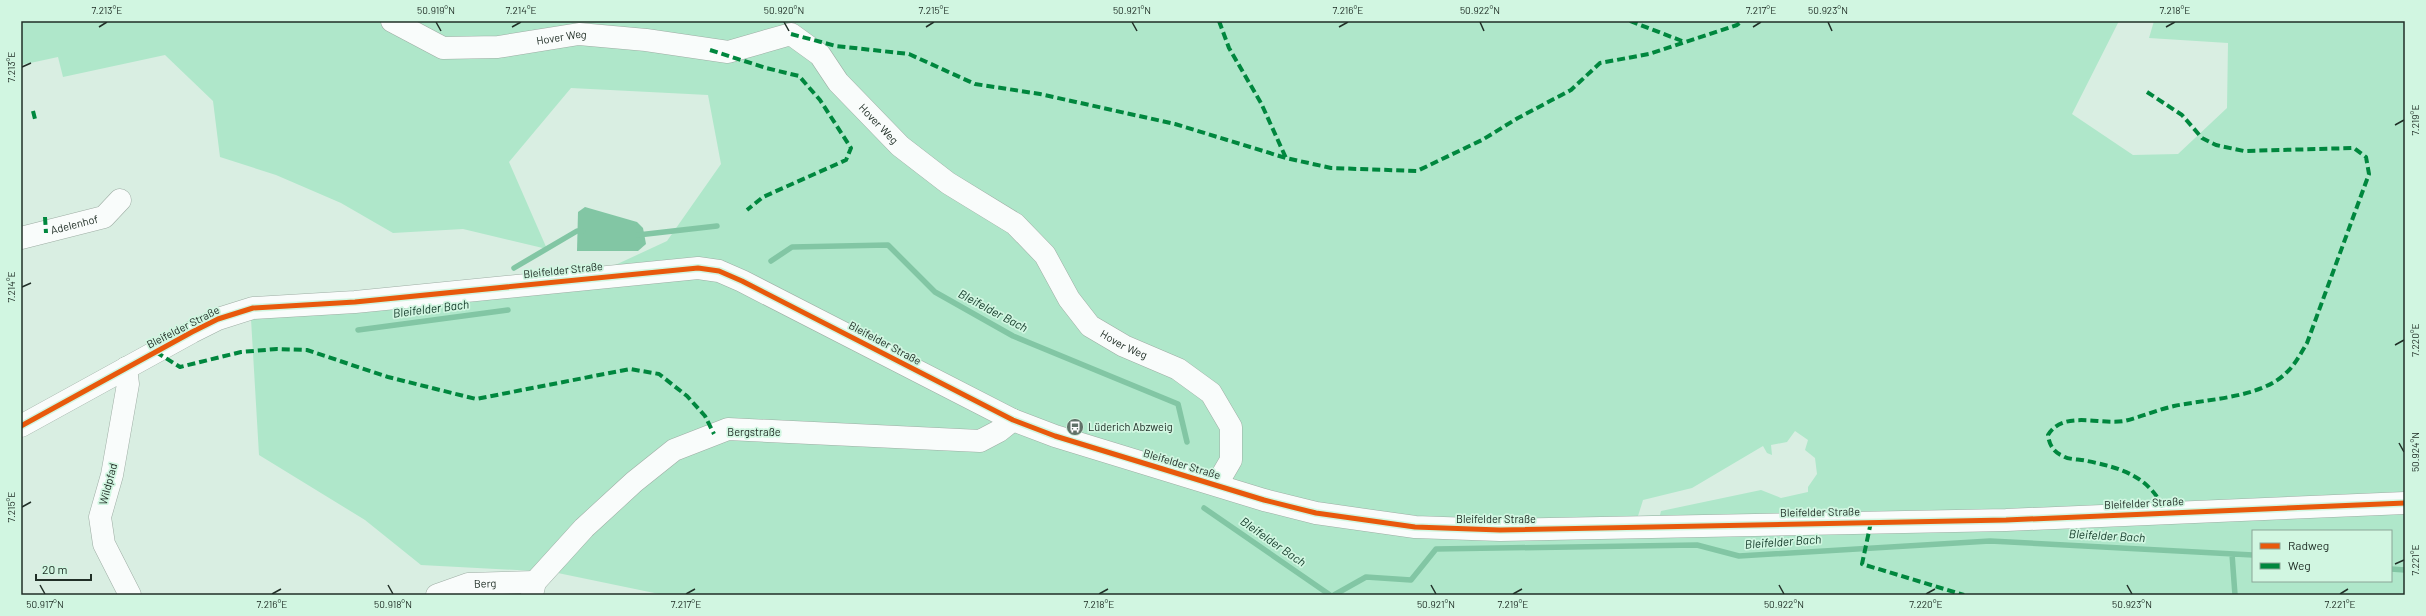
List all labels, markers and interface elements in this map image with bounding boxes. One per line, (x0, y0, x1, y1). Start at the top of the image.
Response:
text: 7.213°E (92, 4, 122, 16)
text: 50.919°N (417, 4, 455, 16)
text: 7.214°E (505, 4, 537, 16)
text: 50.920°N (764, 4, 804, 16)
text: 7.215°E (919, 4, 949, 16)
text: 50.921°N (1113, 4, 1151, 16)
text: 7.216°E (1333, 4, 1363, 16)
text: 50.922°N (1460, 4, 1500, 16)
text: 7.217°E (1746, 4, 1776, 16)
text: 50.923°N (1808, 4, 1848, 16)
text: 7.218°E (2160, 4, 2190, 16)
street label: Hover Weg (535, 27, 587, 47)
text: 7.213°E (5, 52, 17, 82)
street label: Hover Weg (857, 101, 901, 146)
text: 7.219°E (2409, 105, 2421, 135)
street label: Adelenhof (49, 212, 99, 236)
street label: Bleifelder Straße (522, 259, 604, 280)
text: 7.214°E (5, 271, 17, 303)
water label: Bleifelder Bach (956, 286, 1031, 334)
water label: Bleifelder Bach (392, 296, 470, 320)
street label: Bleifelder Straße (144, 303, 221, 351)
street label: Bleifelder Straße (847, 318, 924, 367)
text: 7.220°E (2409, 323, 2421, 357)
street label: Hover Weg (1098, 327, 1150, 361)
bus stop icon: Lüderich Abzweig (1065, 417, 1085, 437)
place label: Lüderich Abzweig (1088, 420, 1173, 433)
street label: Bergstraße (727, 425, 781, 438)
text: 50.924°N (2409, 432, 2421, 472)
street label: Bleifelder Straße (1142, 446, 1222, 481)
street label: Wildpfad (96, 462, 119, 506)
text: 7.215°E (5, 492, 17, 522)
street label: Bleifelder Straße (2104, 494, 2184, 511)
street label: Bleifelder Straße (1780, 504, 1860, 519)
street label: Bleifelder Straße (1456, 512, 1536, 525)
water label: Bleifelder Bach (1238, 514, 1309, 569)
water label: Bleifelder Bach (2068, 526, 2146, 544)
legend (2252, 530, 2392, 582)
water label: Bleifelder Bach (1744, 531, 1822, 551)
text: Radweg (2288, 538, 2329, 552)
text: 7.221°E (2409, 545, 2421, 576)
scale bar (36, 556, 91, 582)
text: Weg (2288, 558, 2311, 572)
text: 20 m (42, 562, 68, 576)
street label: Berg (474, 576, 497, 590)
text: 50.917°N (26, 598, 64, 610)
text: 7.216°E (257, 598, 287, 610)
text: 50.918°N (374, 598, 412, 610)
text: 7.217°E (671, 598, 701, 610)
text: 7.218°E (1084, 598, 1114, 610)
text: 50.921°N (1417, 598, 1455, 610)
text: 7.219°E (1498, 598, 1528, 610)
text: 50.922°N (1764, 598, 1804, 610)
text: 7.220°E (1909, 598, 1943, 610)
text: 50.923°N (2112, 598, 2152, 610)
text: 7.221°E (2325, 598, 2356, 610)

